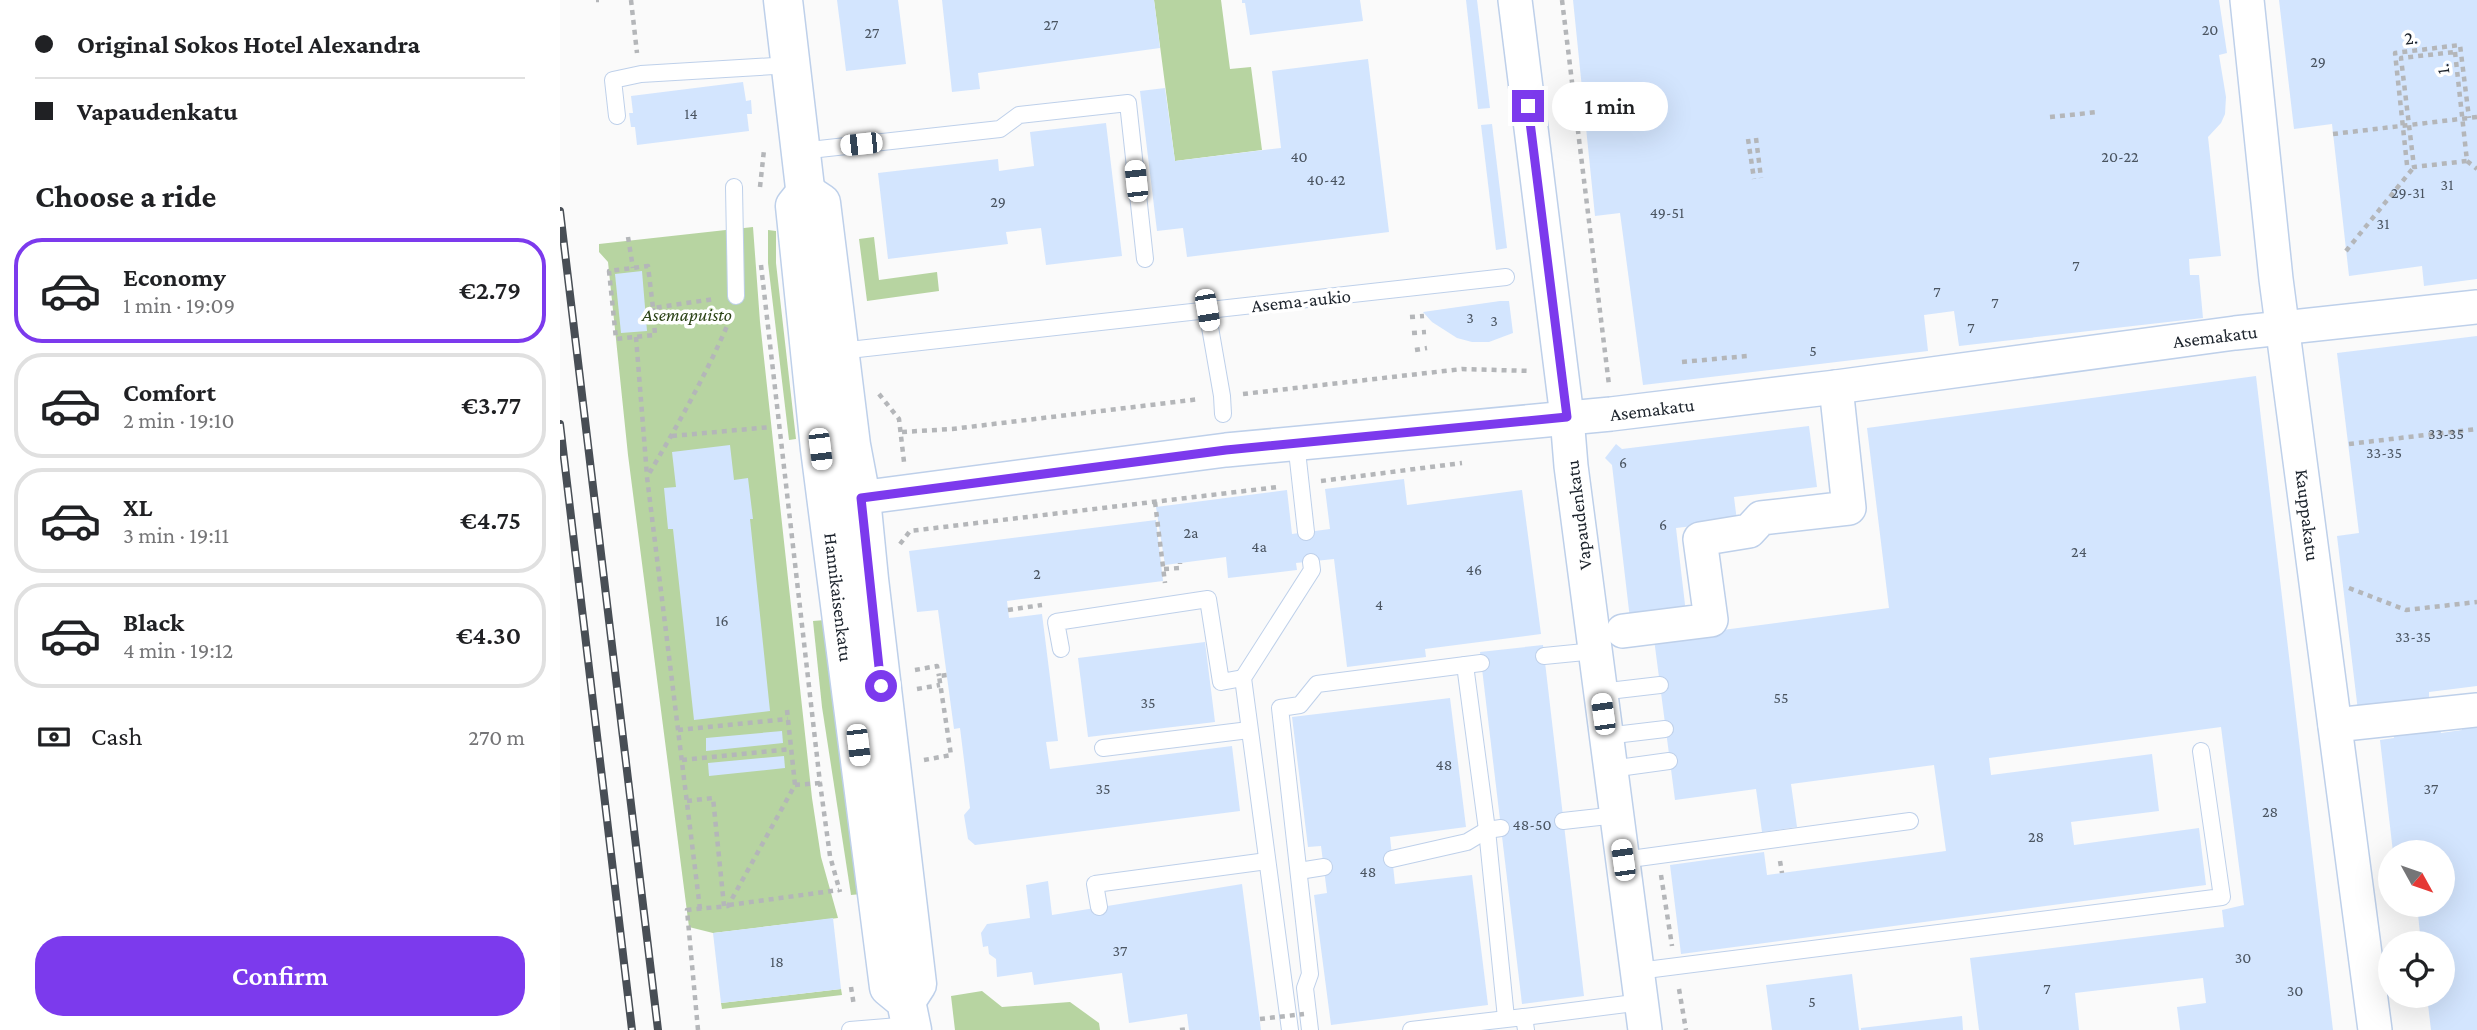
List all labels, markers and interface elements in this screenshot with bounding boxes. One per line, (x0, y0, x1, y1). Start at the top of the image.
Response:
house number: 27 (1044, 16, 1059, 33)
house number: 20 (2202, 21, 2218, 38)
house number: 27 (865, 24, 880, 41)
street label: 2. (2403, 26, 2419, 49)
text: Original Sokos Hotel Alexandra (77, 30, 420, 59)
house number: 29 (2310, 53, 2326, 70)
street label: 1. (2431, 62, 2454, 76)
callout: 1 min (1552, 82, 1668, 130)
route end (1512, 90, 1544, 122)
text: 1 min (1584, 93, 1636, 119)
text: Vapaudenkatu (77, 97, 238, 126)
house number: 14 (684, 105, 698, 122)
car (840, 131, 883, 157)
house number: 40 (1290, 148, 1308, 165)
house number: 20-22 (2101, 148, 2139, 165)
car (1124, 159, 1149, 203)
house number: 40-42 (1307, 171, 1346, 188)
house number: 31 (2441, 176, 2453, 193)
text: Choose a ride (35, 178, 216, 214)
house number: 29-31 (2391, 184, 2425, 201)
house number: 29 (990, 193, 1006, 210)
house number: 49-51 (1650, 204, 1684, 221)
house number: 31 (2377, 215, 2389, 232)
house number: 7 (2072, 257, 2080, 274)
icon: car (39, 259, 102, 322)
text: Economy (123, 263, 226, 292)
text: €2.79 (459, 276, 521, 305)
house number: 7 (1933, 283, 1941, 300)
street label: Asema-aukio (1250, 285, 1352, 316)
car (1194, 287, 1221, 333)
text: 1 min · 19:09 (123, 292, 235, 318)
house number: 7 (1991, 294, 1999, 311)
park label: Asemapuisto (641, 304, 732, 325)
house number: 3 (1466, 309, 1474, 326)
house number: 3 (1490, 312, 1498, 329)
house number: 7 (1967, 319, 1975, 336)
street label: Asemakatu (2172, 321, 2258, 352)
house number: 5 (1809, 342, 1817, 359)
icon: car (39, 374, 102, 437)
text: Comfort (123, 378, 216, 407)
text: €3.77 (461, 391, 521, 420)
street label: Asemakatu (1609, 394, 1695, 425)
text: 2 min · 19:10 (123, 407, 235, 433)
house number: 33-35 (2428, 425, 2464, 442)
car (808, 427, 833, 471)
house number: 33-35 (2366, 444, 2402, 461)
house number: 6 (1619, 454, 1627, 471)
street label: Vapaudenkatu (1561, 459, 1596, 571)
street label: Kauppakatu (2291, 468, 2324, 562)
icon: car (39, 489, 102, 552)
text: XL (123, 493, 152, 522)
text: €4.75 (460, 506, 521, 535)
house number: 6 (1659, 516, 1667, 533)
text: 3 min · 19:11 (123, 522, 229, 548)
house number: 2a (1183, 524, 1199, 541)
street label: Hannikaisenkatu (820, 531, 857, 663)
house number: 4a (1251, 538, 1267, 555)
house number: 24 (2071, 543, 2087, 560)
house number: 46 (1466, 561, 1482, 578)
house number: 2 (1033, 565, 1041, 582)
house number: 4 (1375, 596, 1383, 613)
icon: car (39, 604, 102, 667)
text: Black (123, 608, 184, 637)
house number: 16 (715, 612, 729, 629)
text: €4.30 (456, 621, 521, 650)
house number: 33-35 (2395, 628, 2431, 645)
text: 4 min · 19:12 (123, 637, 233, 663)
route start (865, 670, 897, 702)
house number: 55 (1774, 689, 1788, 706)
car (1590, 692, 1617, 736)
house number: 35 (1140, 694, 1156, 711)
icon: cash (35, 718, 73, 756)
text: Cash (91, 722, 142, 751)
car (846, 723, 871, 767)
text: 270 m (468, 724, 525, 750)
house number: 48 (1436, 756, 1452, 773)
house number: 35 (1095, 780, 1111, 797)
house number: 37 (2424, 780, 2439, 797)
house number: 28 (2262, 803, 2278, 820)
house number: 48-50 (1512, 816, 1552, 833)
house number: 28 (2028, 828, 2044, 845)
car (1610, 838, 1637, 882)
north arrow (2378, 840, 2455, 917)
map controls (2378, 840, 2455, 1008)
house number: 48 (1360, 863, 1376, 880)
button: locate (2378, 931, 2455, 1008)
button: Confirm (35, 936, 525, 1016)
house number: 37 (1113, 942, 1128, 959)
house number: 30 (2235, 949, 2251, 966)
house number: 18 (770, 953, 784, 970)
house number: 7 (2043, 980, 2051, 997)
house number: 30 (2287, 982, 2303, 999)
house number: 5 (1808, 993, 1816, 1010)

